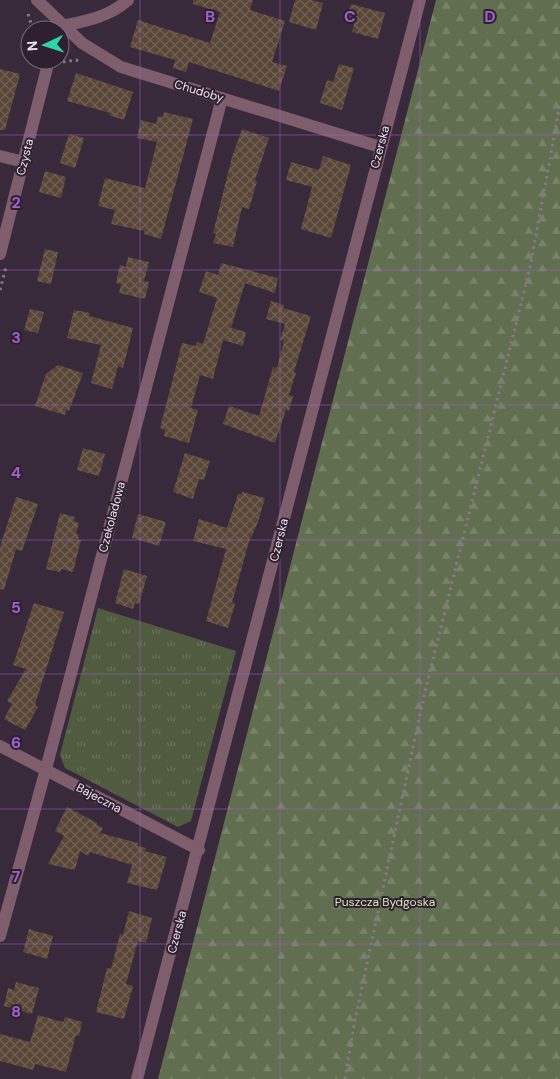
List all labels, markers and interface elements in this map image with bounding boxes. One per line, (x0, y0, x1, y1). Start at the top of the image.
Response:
text: B (205, 6, 215, 27)
text: C (344, 6, 356, 27)
text: D (484, 6, 496, 27)
north arrow (20, 20, 70, 70)
text: N (23, 40, 41, 52)
street label: Chudoby (172, 76, 226, 106)
street label: Czerska (367, 124, 393, 170)
street label: Czysta (13, 137, 37, 177)
text: 2 (11, 192, 21, 213)
text: 3 (11, 327, 21, 348)
text: 4 (11, 462, 21, 483)
street label: Czekoladowa (95, 480, 129, 554)
street label: Czerska (266, 517, 292, 563)
text: 5 (11, 597, 21, 618)
text: 6 (11, 732, 21, 753)
street label: Bajeczna (73, 779, 125, 817)
text: 7 (12, 866, 21, 887)
park label: Puszcza Bydgoska (335, 894, 435, 910)
street label: Czerska (164, 909, 190, 955)
text: 8 (11, 1001, 21, 1022)

